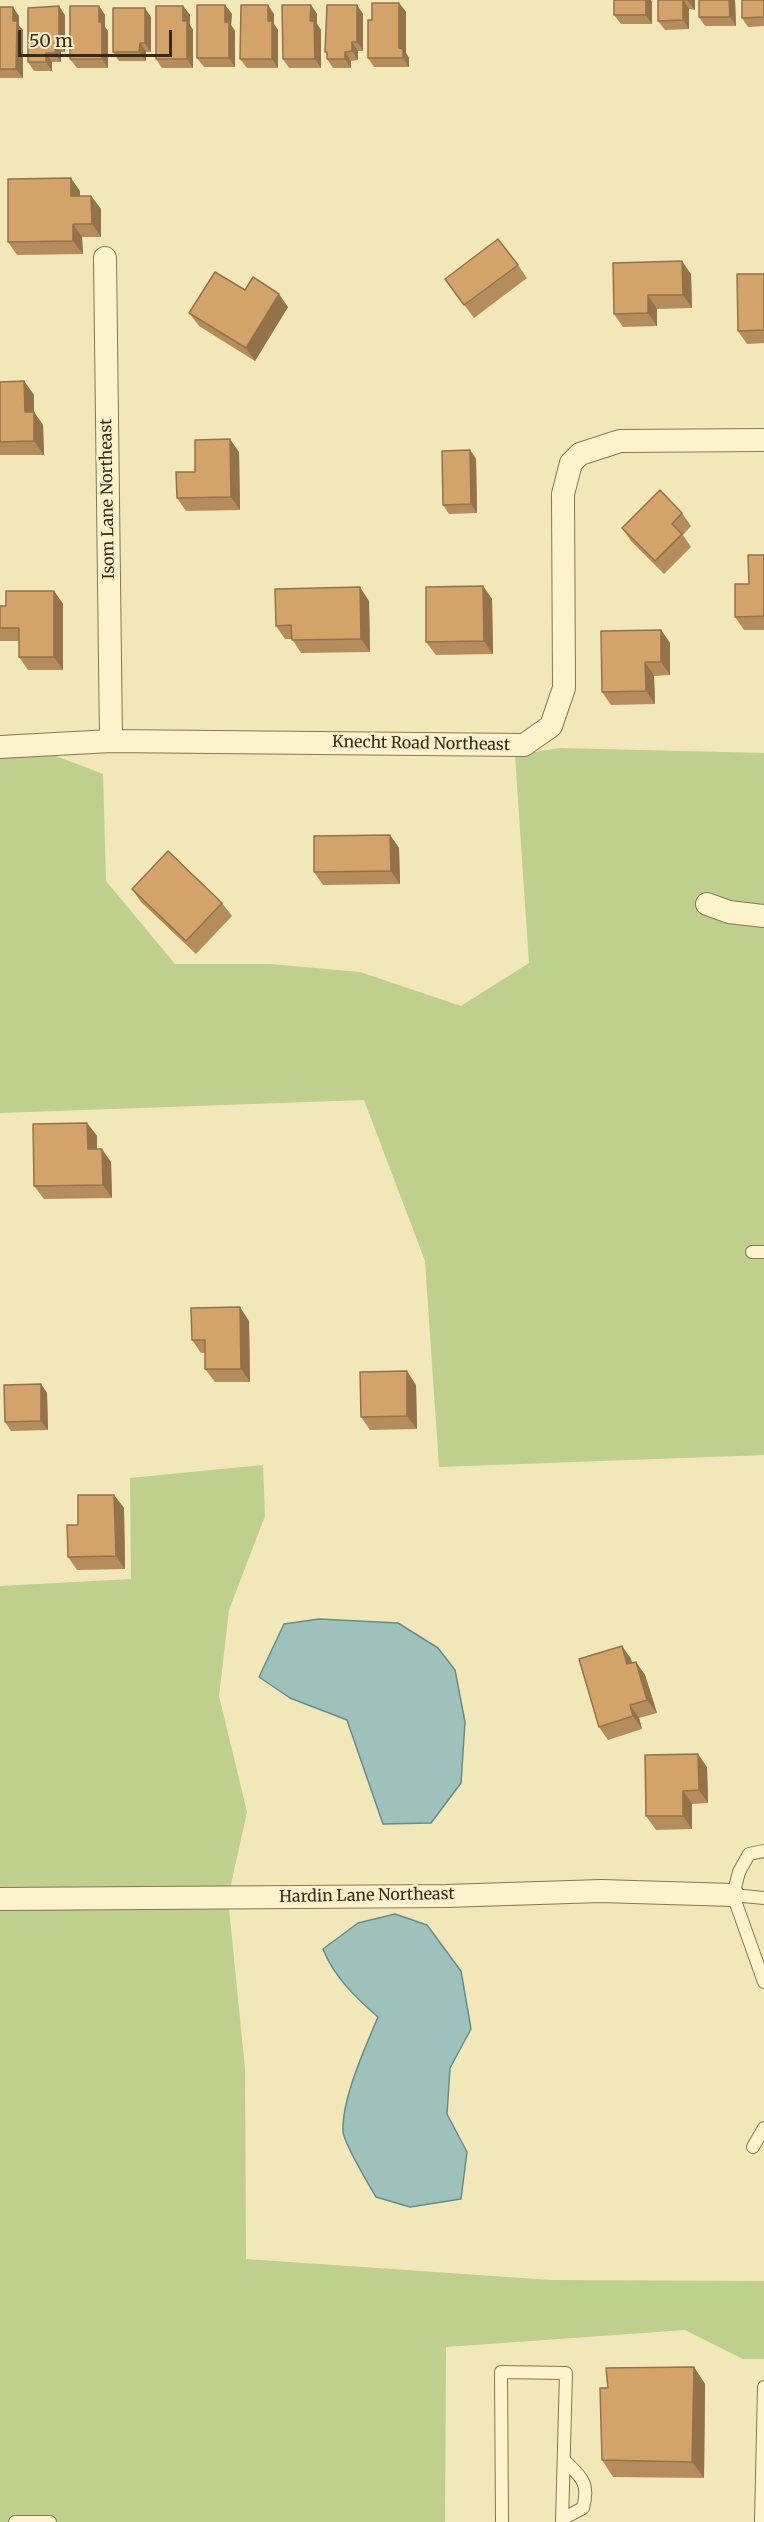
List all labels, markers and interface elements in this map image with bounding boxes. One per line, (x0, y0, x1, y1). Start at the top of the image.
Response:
scale bar (21, 18, 176, 56)
text: 50 m (29, 29, 73, 52)
street label: Isom Lane Northeast (97, 418, 119, 580)
street label: Knecht Road Northeast (332, 733, 510, 755)
street label: Hardin Lane Northeast (279, 1885, 455, 1907)

